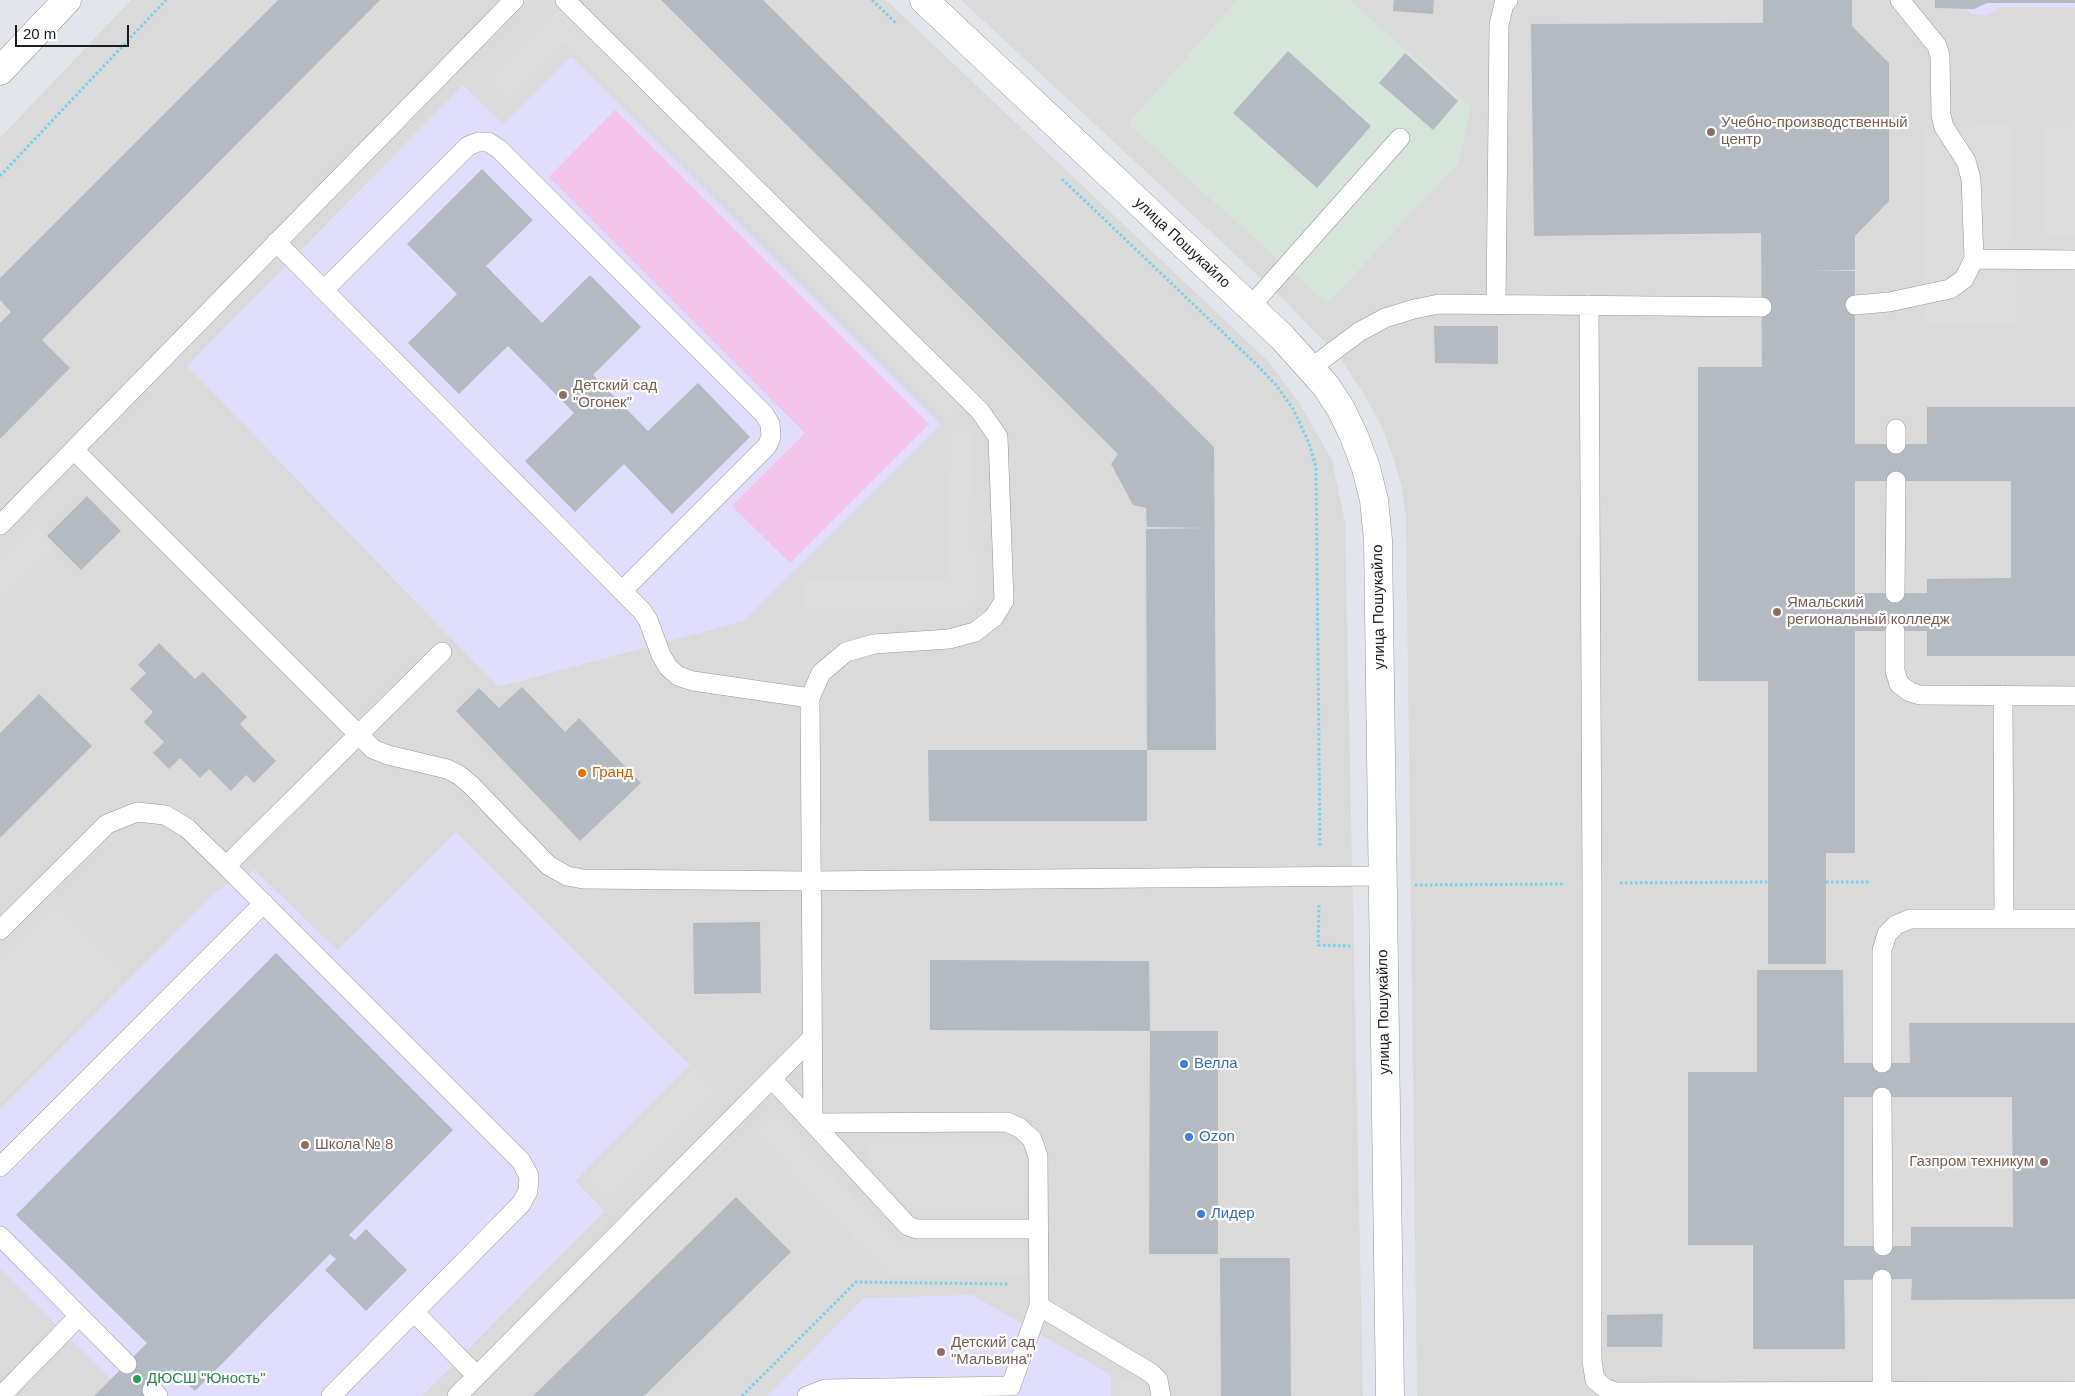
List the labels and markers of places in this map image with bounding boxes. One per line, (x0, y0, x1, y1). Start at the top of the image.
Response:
place label: Учебно-производственный центр (1721, 114, 1908, 149)
marker: Учебно-производственный центр (1705, 126, 1717, 138)
place label: Детский сад "Огонек" (573, 377, 657, 412)
marker: Детский сад "Огонек" (557, 389, 569, 401)
place label: Ямальский региональный колледж (1787, 594, 1950, 629)
marker: Ямальский региональный колледж (1771, 606, 1783, 618)
place label: Гранд (592, 764, 633, 782)
marker: Гранд (576, 767, 588, 779)
place label: Велла (1194, 1055, 1238, 1073)
marker: Велла (1178, 1058, 1190, 1070)
place label: Ozon (1199, 1128, 1235, 1146)
marker: Ozon (1183, 1131, 1195, 1143)
place label: Школа № 8 (315, 1136, 393, 1154)
marker: Школа № 8 (299, 1139, 311, 1151)
place label: Газпром техникум (1909, 1153, 2034, 1171)
marker: Газпром техникум (2038, 1156, 2050, 1168)
place label: Лидер (1211, 1205, 1255, 1223)
marker: Лидер (1195, 1208, 1207, 1220)
place label: Детский сад "Мальвина" (951, 1334, 1035, 1369)
marker: Детский сад "Мальвина" (935, 1346, 947, 1358)
place label: ДЮСШ "Юность" (147, 1370, 266, 1388)
marker: ДЮСШ "Юность" (131, 1373, 143, 1385)

